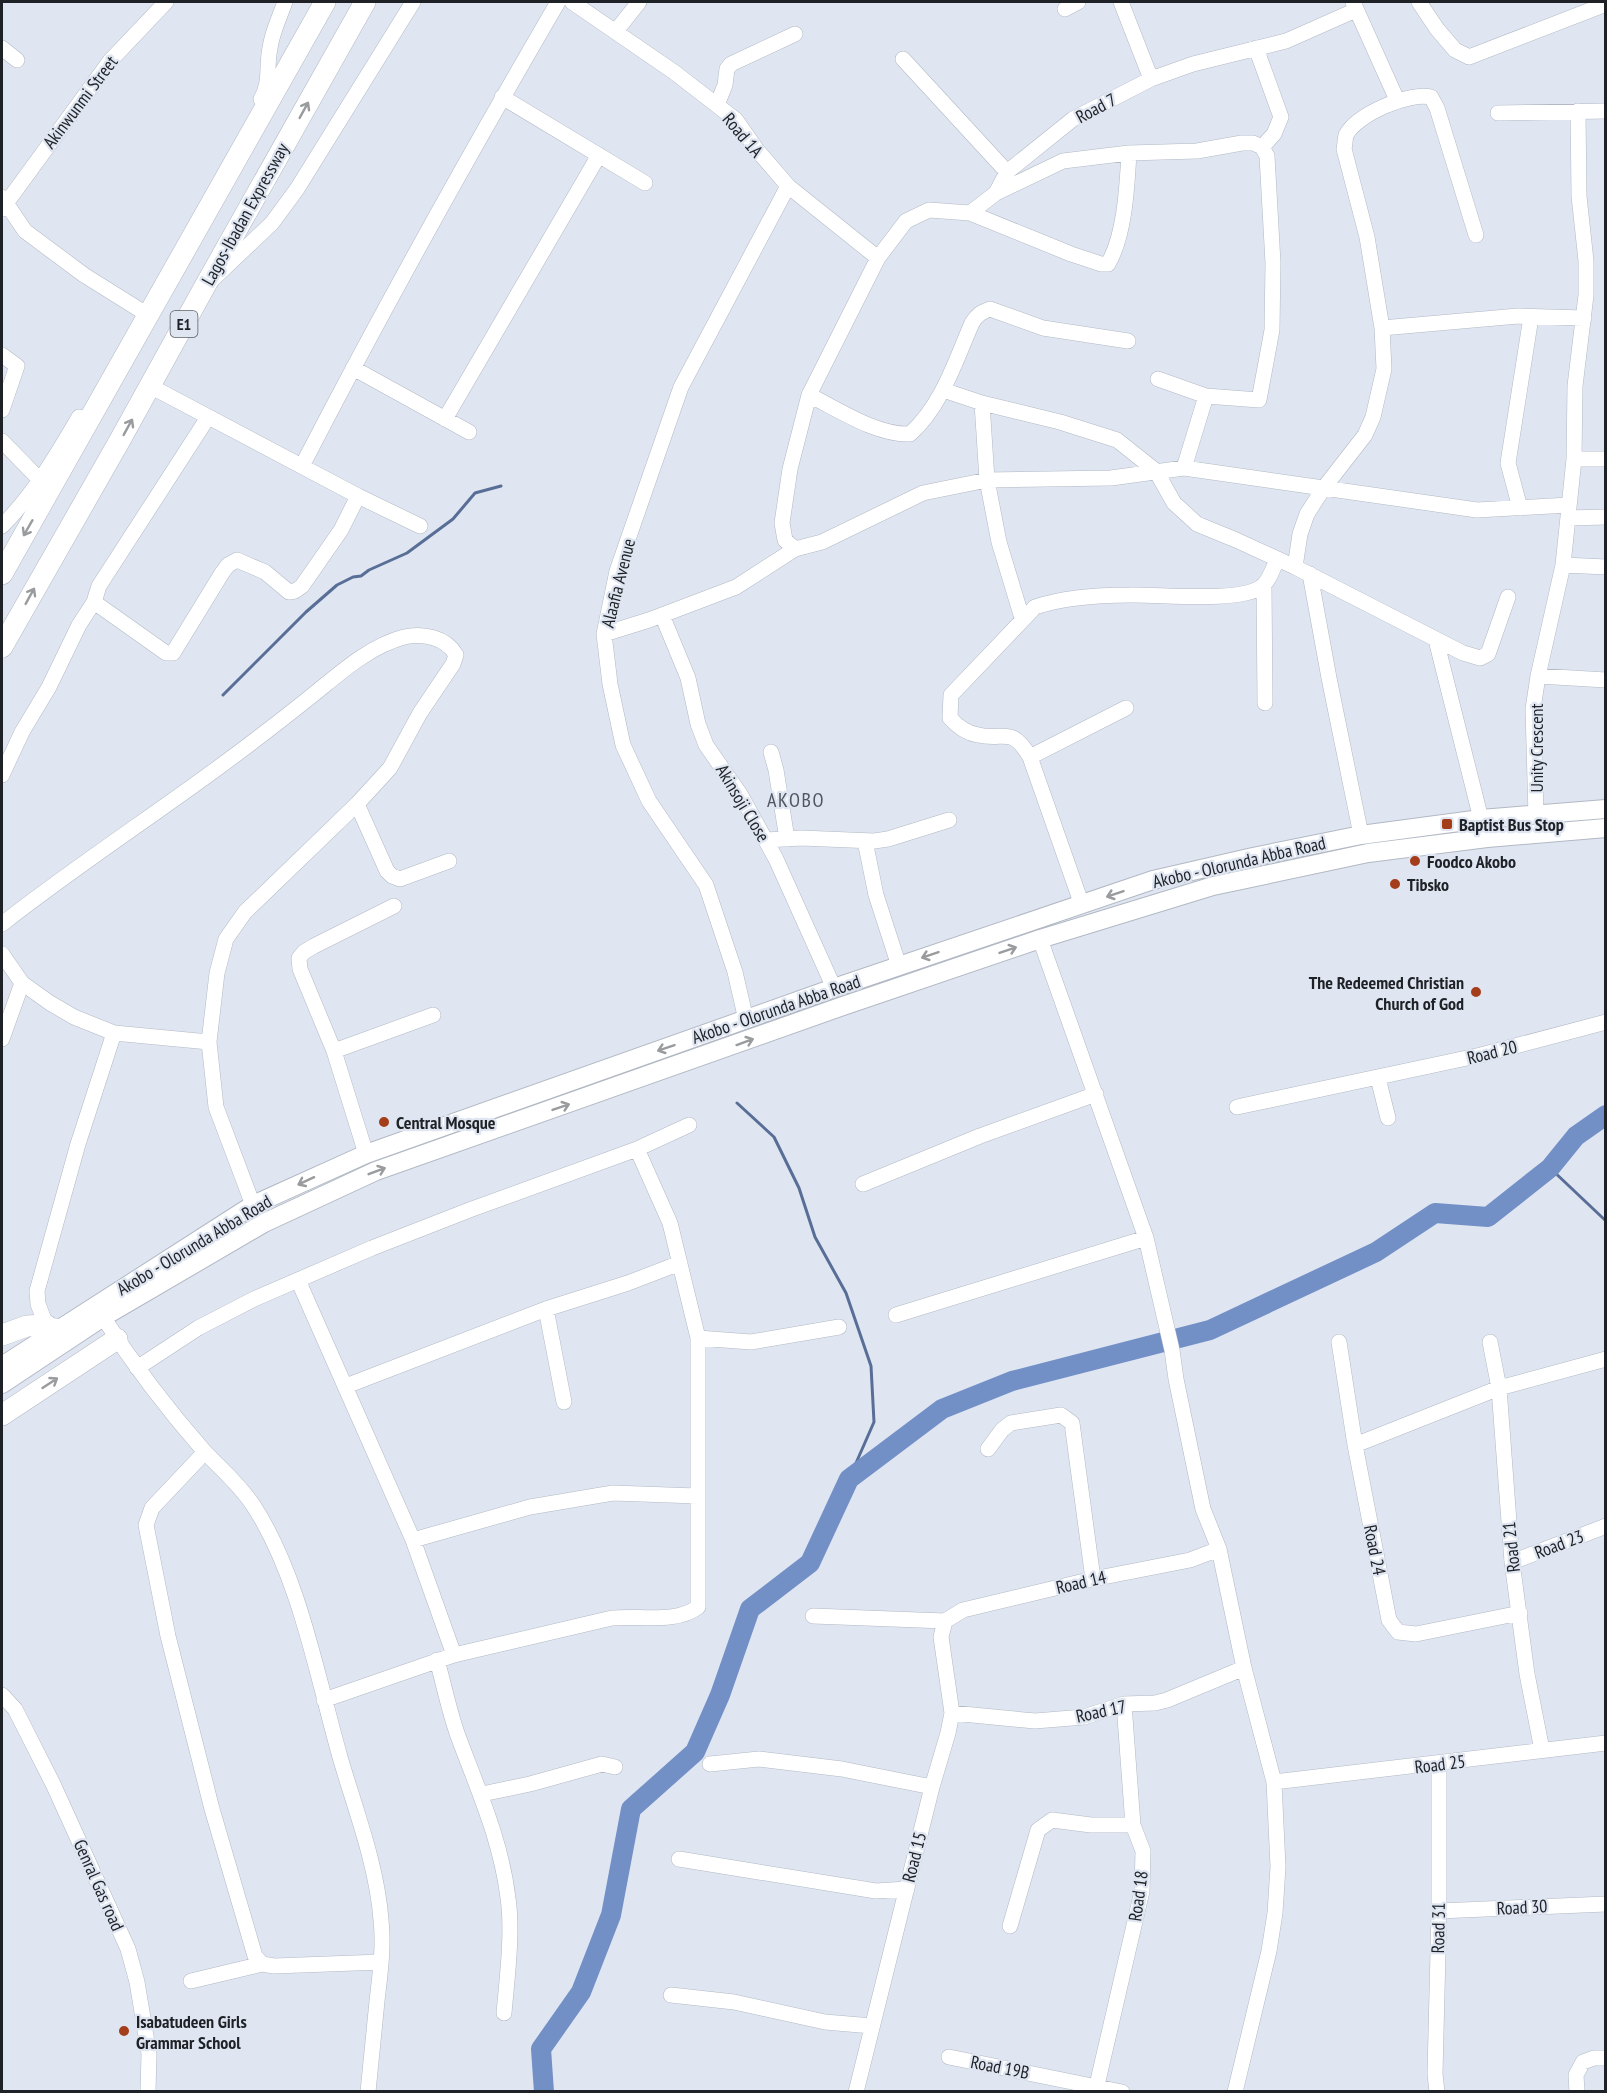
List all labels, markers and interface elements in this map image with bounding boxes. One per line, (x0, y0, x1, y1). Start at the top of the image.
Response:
street label: Akinwunmi Street (38, 51, 122, 153)
street label: Road 7 (1072, 88, 1120, 128)
one-way arrow (298, 102, 310, 119)
street label: Road 1A (718, 108, 769, 162)
street label: Lagos-Ibadan Expressway (196, 139, 294, 289)
road number: E1 (170, 311, 198, 337)
one-way arrow (122, 419, 134, 436)
one-way arrow (22, 519, 34, 536)
street label: Alaafia Avenue (596, 536, 640, 630)
one-way arrow (24, 588, 36, 605)
street label: Unity Crescent (1525, 703, 1548, 792)
street label: Akinsoji Close (711, 760, 775, 846)
district label: AKOBO (767, 787, 825, 813)
place label: Baptist Bus Stop (1459, 813, 1564, 836)
marker: Baptist Bus Stop (1440, 817, 1454, 831)
street label: Akobo - Olorunda Abba Road (1150, 831, 1328, 893)
place label: Foodco Akobo (1427, 850, 1516, 873)
marker: Foodco Akobo (1408, 854, 1422, 868)
place label: Tibsko (1407, 873, 1449, 896)
marker: Tibsko (1388, 877, 1402, 891)
one-way arrow (1106, 889, 1125, 900)
one-way arrow (998, 943, 1017, 954)
one-way arrow (921, 951, 940, 962)
street label: Akobo - Olorunda Abba Road (689, 969, 863, 1049)
place label: The Redeemed Christian Church of God (1309, 971, 1464, 1015)
marker: The Redeemed Christian Church of God (1469, 985, 1483, 999)
one-way arrow (735, 1035, 754, 1046)
street label: Road 20 (1465, 1035, 1519, 1069)
one-way arrow (658, 1043, 676, 1054)
one-way arrow (551, 1101, 570, 1112)
place label: Central Mosque (396, 1111, 496, 1134)
marker: Central Mosque (377, 1115, 391, 1129)
one-way arrow (367, 1165, 386, 1176)
one-way arrow (298, 1175, 316, 1187)
street label: Akobo - Olorunda Abba Road (112, 1190, 276, 1300)
one-way arrow (42, 1376, 59, 1389)
street label: Road 21 (1497, 1521, 1525, 1573)
street label: Road 24 (1359, 1523, 1391, 1577)
street label: Road 23 (1531, 1524, 1587, 1564)
street label: Road 14 (1054, 1565, 1108, 1599)
street label: Road 17 (1074, 1694, 1128, 1728)
street label: Road 25 (1413, 1749, 1467, 1779)
street label: Road 15 (897, 1830, 931, 1884)
street label: Genral Gas road (69, 1836, 129, 1934)
street label: Road 18 (1123, 1869, 1153, 1923)
street label: Road 30 (1496, 1894, 1548, 1920)
street label: Road 31 (1426, 1902, 1450, 1954)
place label: Isabatudeen Girls Grammar School (136, 2010, 247, 2054)
marker: Isabatudeen Girls Grammar School (117, 2024, 131, 2038)
street label: Road 19B (969, 2050, 1031, 2084)

